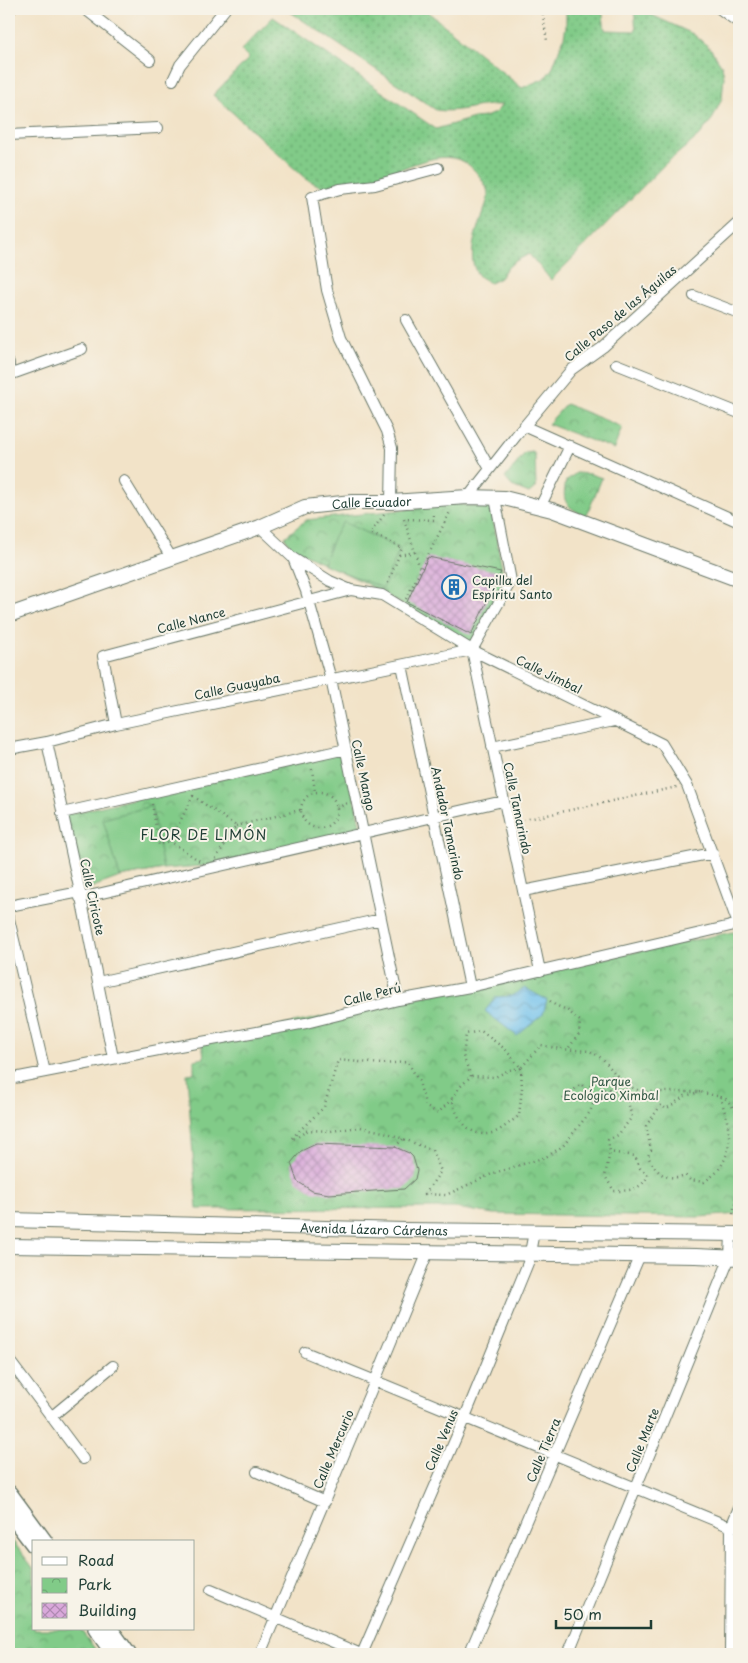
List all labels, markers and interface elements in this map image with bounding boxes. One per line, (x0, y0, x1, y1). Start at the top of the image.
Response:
street label: Calle Paso de las Águilas (560, 260, 681, 365)
street label: Calle Ecuador (331, 492, 412, 513)
place label: Capilla del Espíritu Santo (472, 571, 553, 603)
building icon: Capilla del Espíritu Santo (441, 574, 467, 600)
street label: Calle Nance (155, 602, 228, 638)
street label: Calle Jimbal (513, 650, 585, 698)
street label: Calle Guayaba (192, 668, 282, 704)
street label: Calle Mango (348, 738, 380, 813)
street label: Calle Tamarindo (499, 760, 537, 856)
street label: Andador Tamarindo (427, 764, 469, 882)
district label: FLOR DE LIMÓN (140, 824, 268, 845)
street label: Calle Ciricote (76, 857, 110, 937)
street label: Calle Perú (341, 978, 403, 1010)
park label: Parque Ecológico Ximbal (563, 1072, 659, 1104)
street label: Avenida Lázaro Cárdenas (300, 1218, 448, 1240)
street label: Calle Marte (621, 1405, 663, 1475)
street label: Calle Mercurio (308, 1406, 358, 1491)
street label: Calle Venus (420, 1406, 462, 1474)
street label: Calle Tierra (521, 1415, 565, 1485)
legend (32, 1540, 195, 1630)
text: Road (78, 1548, 114, 1571)
text: Park (78, 1572, 112, 1595)
text: Building (78, 1598, 137, 1621)
scale bar (556, 1598, 650, 1630)
text: 50 m (563, 1602, 602, 1625)

